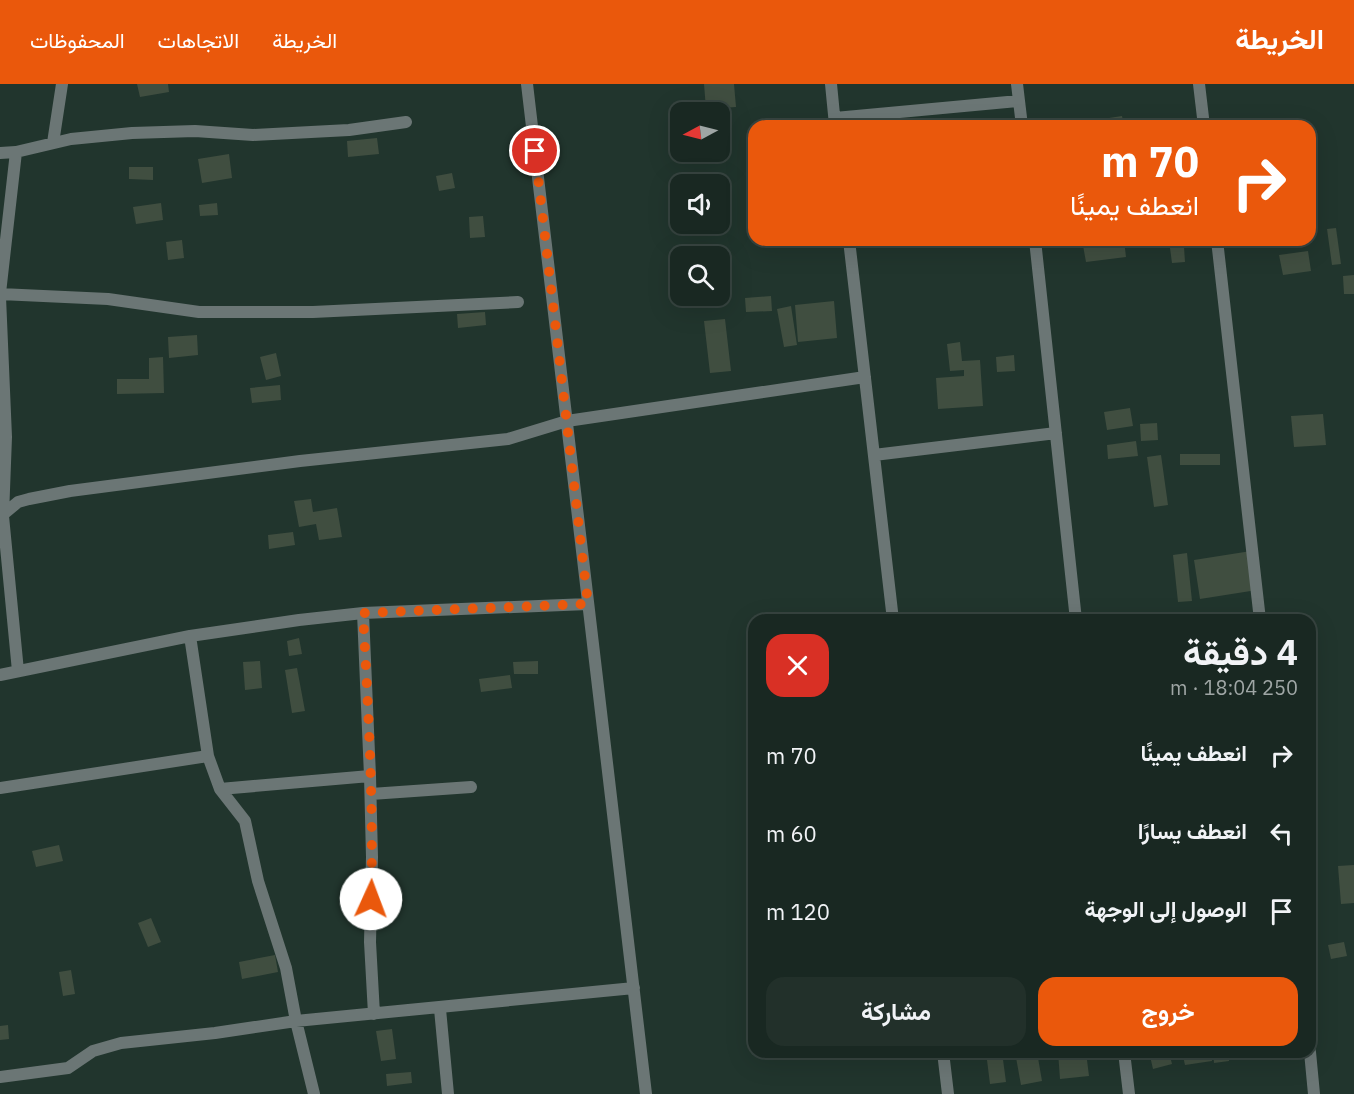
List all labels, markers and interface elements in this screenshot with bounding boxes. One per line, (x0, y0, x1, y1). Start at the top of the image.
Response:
text: الخريطة (1235, 20, 1324, 57)
text: المحفوظات (30, 26, 125, 54)
text: الاتجاهات (158, 26, 239, 54)
text: الخريطة (272, 26, 337, 54)
north arrow (670, 102, 730, 162)
map controls (670, 102, 730, 306)
pin (509, 125, 560, 176)
icon: arrive (518, 134, 551, 167)
text: 70 m (1101, 134, 1199, 189)
icon: right (1220, 144, 1298, 222)
button: sound (670, 174, 730, 234)
text: انعطف يمينًا (1070, 187, 1199, 222)
button: search (670, 246, 730, 306)
text: 4 دقيقة (1183, 628, 1298, 675)
button: close (766, 634, 829, 697)
text: 250 m · 18:04 (1170, 674, 1298, 701)
text: انعطف يمينًا (1140, 738, 1247, 767)
icon: right (1265, 739, 1298, 772)
text: 70 m (766, 741, 817, 770)
text: انعطف يسارًا (1138, 816, 1247, 845)
icon: left (1265, 817, 1298, 850)
text: 60 m (766, 819, 817, 848)
position arrow (339, 867, 403, 931)
text: الوصول إلى الوجهة (1085, 894, 1247, 923)
icon: arrive (1265, 895, 1298, 928)
text: 120 m (766, 897, 830, 926)
button: مشاركة (766, 977, 1026, 1046)
button: خروج (1038, 977, 1298, 1046)

